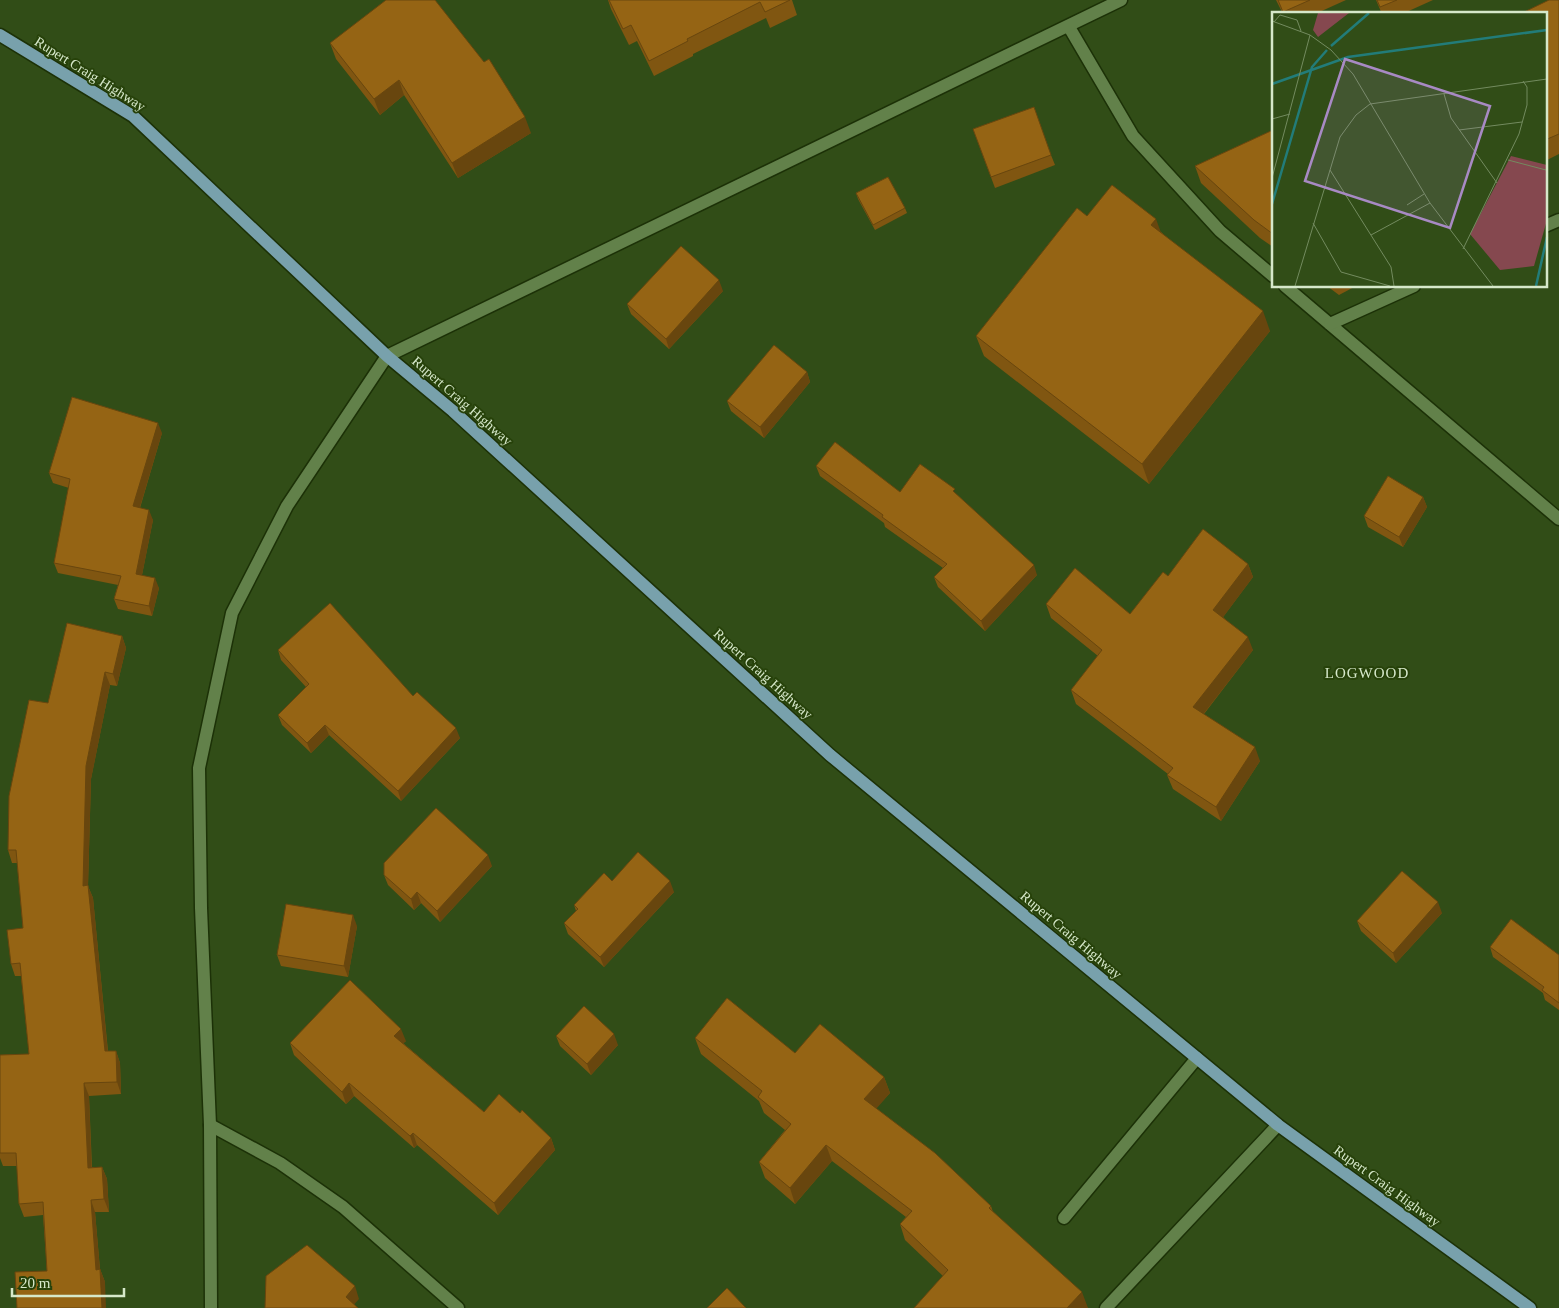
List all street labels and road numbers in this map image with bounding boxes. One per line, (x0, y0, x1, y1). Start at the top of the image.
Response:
street label: Rupert Craig Highway (32, 34, 148, 114)
street label: Rupert Craig Highway (409, 354, 515, 448)
street label: Rupert Craig Highway (711, 626, 815, 722)
street label: Rupert Craig Highway (1017, 888, 1125, 982)
street label: Rupert Craig Highway (1331, 1142, 1443, 1230)

